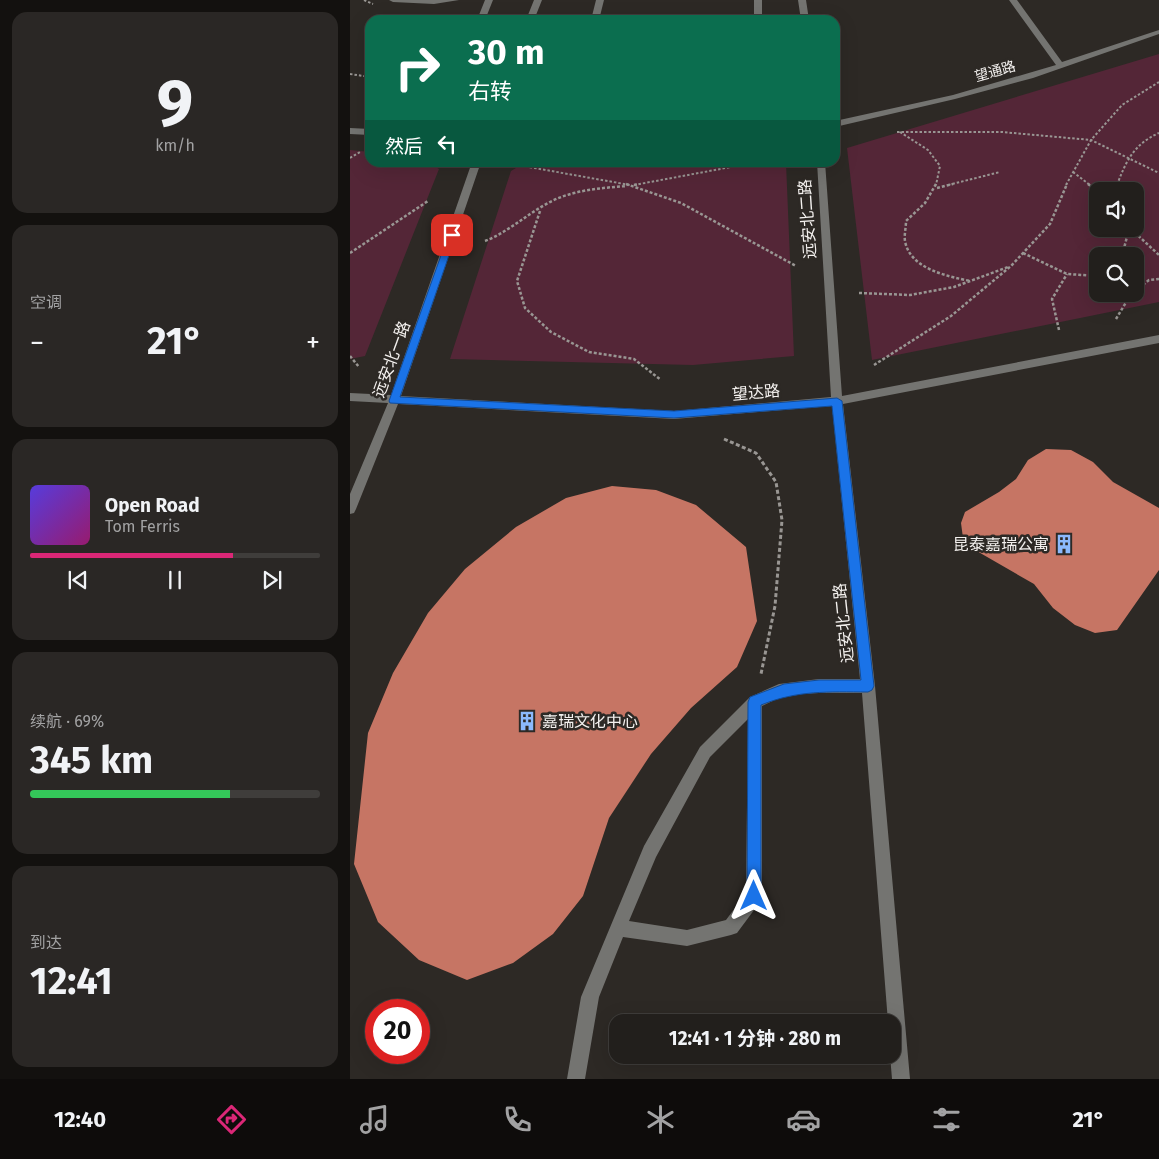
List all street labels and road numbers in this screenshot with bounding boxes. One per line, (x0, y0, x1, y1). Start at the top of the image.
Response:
street label: 望通路 (973, 58, 1018, 85)
street label: 远安北二路 (795, 178, 820, 260)
street label: 远安北一路 (369, 318, 414, 400)
street label: 望达路 (731, 381, 781, 404)
street label: 远安北二路 (830, 582, 857, 664)

